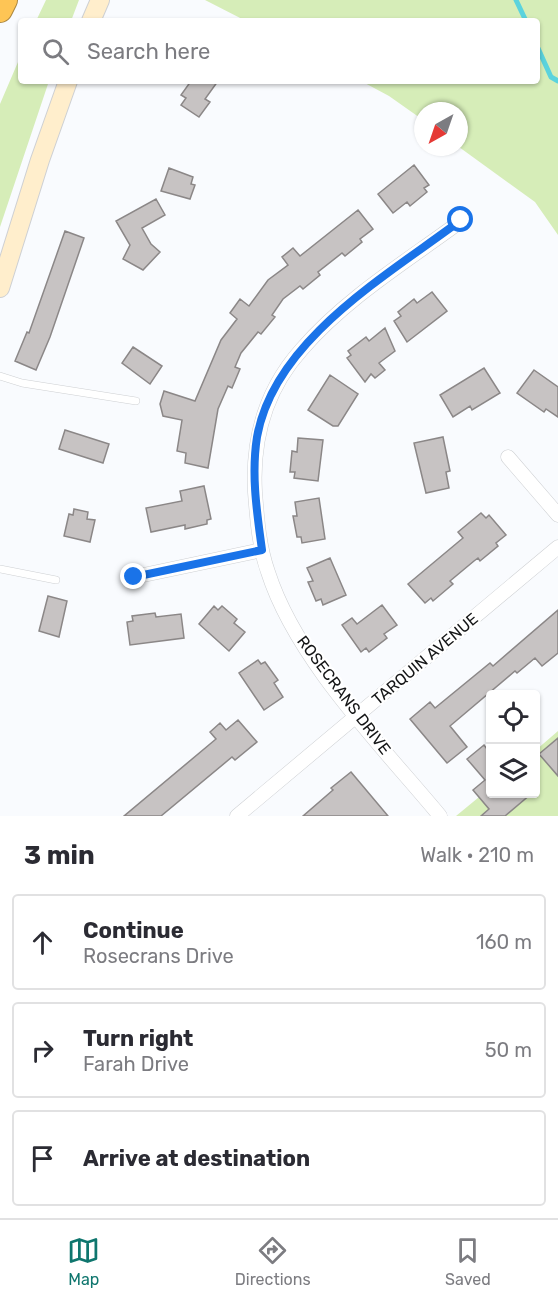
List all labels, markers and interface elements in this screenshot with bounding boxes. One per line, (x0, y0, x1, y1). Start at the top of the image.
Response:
search box (18, 18, 540, 84)
icon: search (39, 35, 72, 68)
text: Search here (87, 38, 210, 65)
north arrow (414, 102, 468, 156)
route start (447, 206, 473, 232)
route end (120, 563, 146, 589)
street label: TARQUIN AVENUE (368, 609, 482, 709)
street label: ROSECRANS DRIVE (293, 632, 395, 758)
map controls (486, 690, 540, 798)
button: locate (486, 690, 540, 744)
button: layers (486, 744, 540, 798)
text: 3 min (24, 840, 95, 871)
text: Walk · 210 m (420, 843, 534, 867)
text: Continue (83, 917, 184, 944)
icon: ahead (26, 926, 59, 959)
text: 160 m (476, 930, 532, 954)
text: Rosecrans Drive (83, 944, 234, 968)
text: Turn right (83, 1025, 193, 1052)
icon: right (26, 1034, 59, 1067)
text: 50 m (485, 1038, 532, 1062)
text: Farah Drive (83, 1052, 189, 1076)
icon: arrive (26, 1142, 59, 1175)
text: Arrive at destination (83, 1145, 310, 1172)
tab: Map (67, 1234, 100, 1289)
tab: Directions (235, 1234, 311, 1289)
tab: Saved (445, 1234, 491, 1289)

